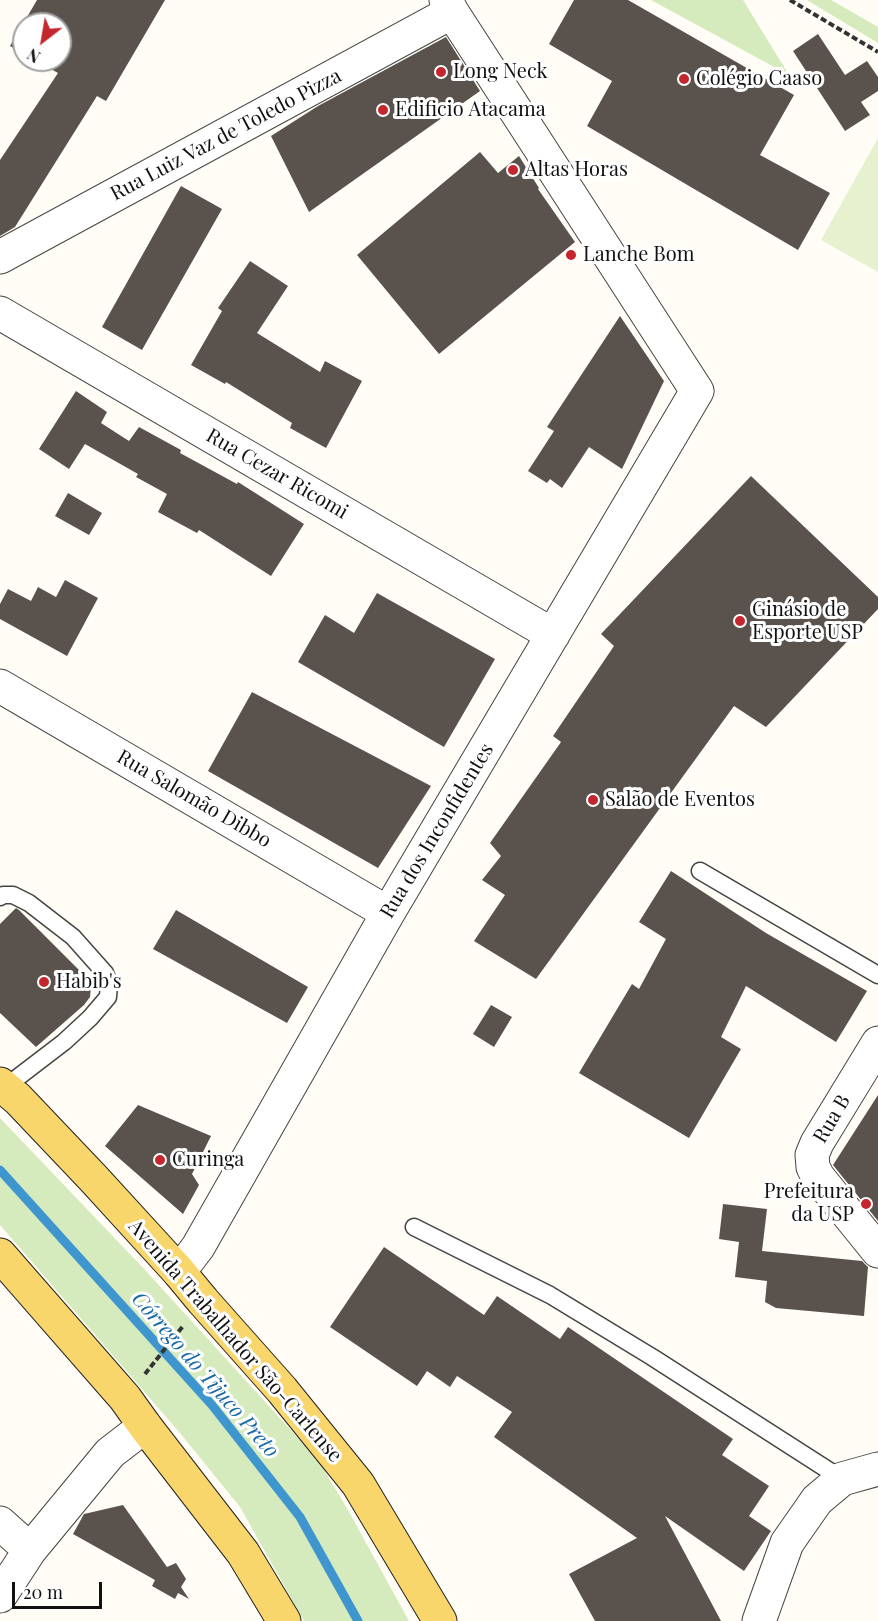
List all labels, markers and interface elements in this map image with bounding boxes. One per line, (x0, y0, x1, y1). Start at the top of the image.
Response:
north arrow (12, 12, 72, 72)
text: N (23, 44, 44, 68)
place label: Long Neck (453, 60, 548, 84)
street label: Rua Luiz Vaz de Toledo Pizza (107, 64, 345, 206)
marker: Long Neck (434, 65, 448, 79)
place label: Colégio Caaso (696, 67, 822, 91)
marker: Colégio Caaso (677, 72, 691, 86)
place label: Edificio Atacama (395, 98, 546, 122)
marker: Edificio Atacama (376, 103, 390, 117)
place label: Altas Horas (525, 158, 628, 182)
marker: Altas Horas (506, 163, 520, 177)
place label: Lanche Bom (583, 243, 694, 267)
marker: Lanche Bom (564, 248, 578, 262)
street label: Rua Cezar Ricomi (202, 424, 352, 524)
place label: Ginásio de Esporte USP (752, 598, 863, 645)
marker: Ginásio de Esporte USP (733, 614, 747, 628)
street label: Rua dos Inconfidentes (375, 739, 499, 923)
street label: Rua Salomão Dibbo (113, 745, 275, 853)
place label: Salão de Eventos (605, 788, 755, 812)
marker: Salão de Eventos (586, 793, 600, 807)
place label: Habib's (56, 970, 122, 994)
marker: Habib's (37, 975, 51, 989)
street label: Rua B (808, 1091, 856, 1147)
place label: Curinga (172, 1148, 244, 1172)
marker: Curinga (153, 1153, 167, 1167)
place label: Prefeitura da USP (764, 1180, 854, 1227)
marker: Prefeitura da USP (859, 1197, 873, 1211)
street label: Avenida Trabalhador São-Carlense (123, 1215, 347, 1467)
water label: Córrego do Tijuco Preto (126, 1287, 284, 1463)
scale bar (15, 1570, 105, 1608)
text: 20 m (23, 1580, 63, 1604)

